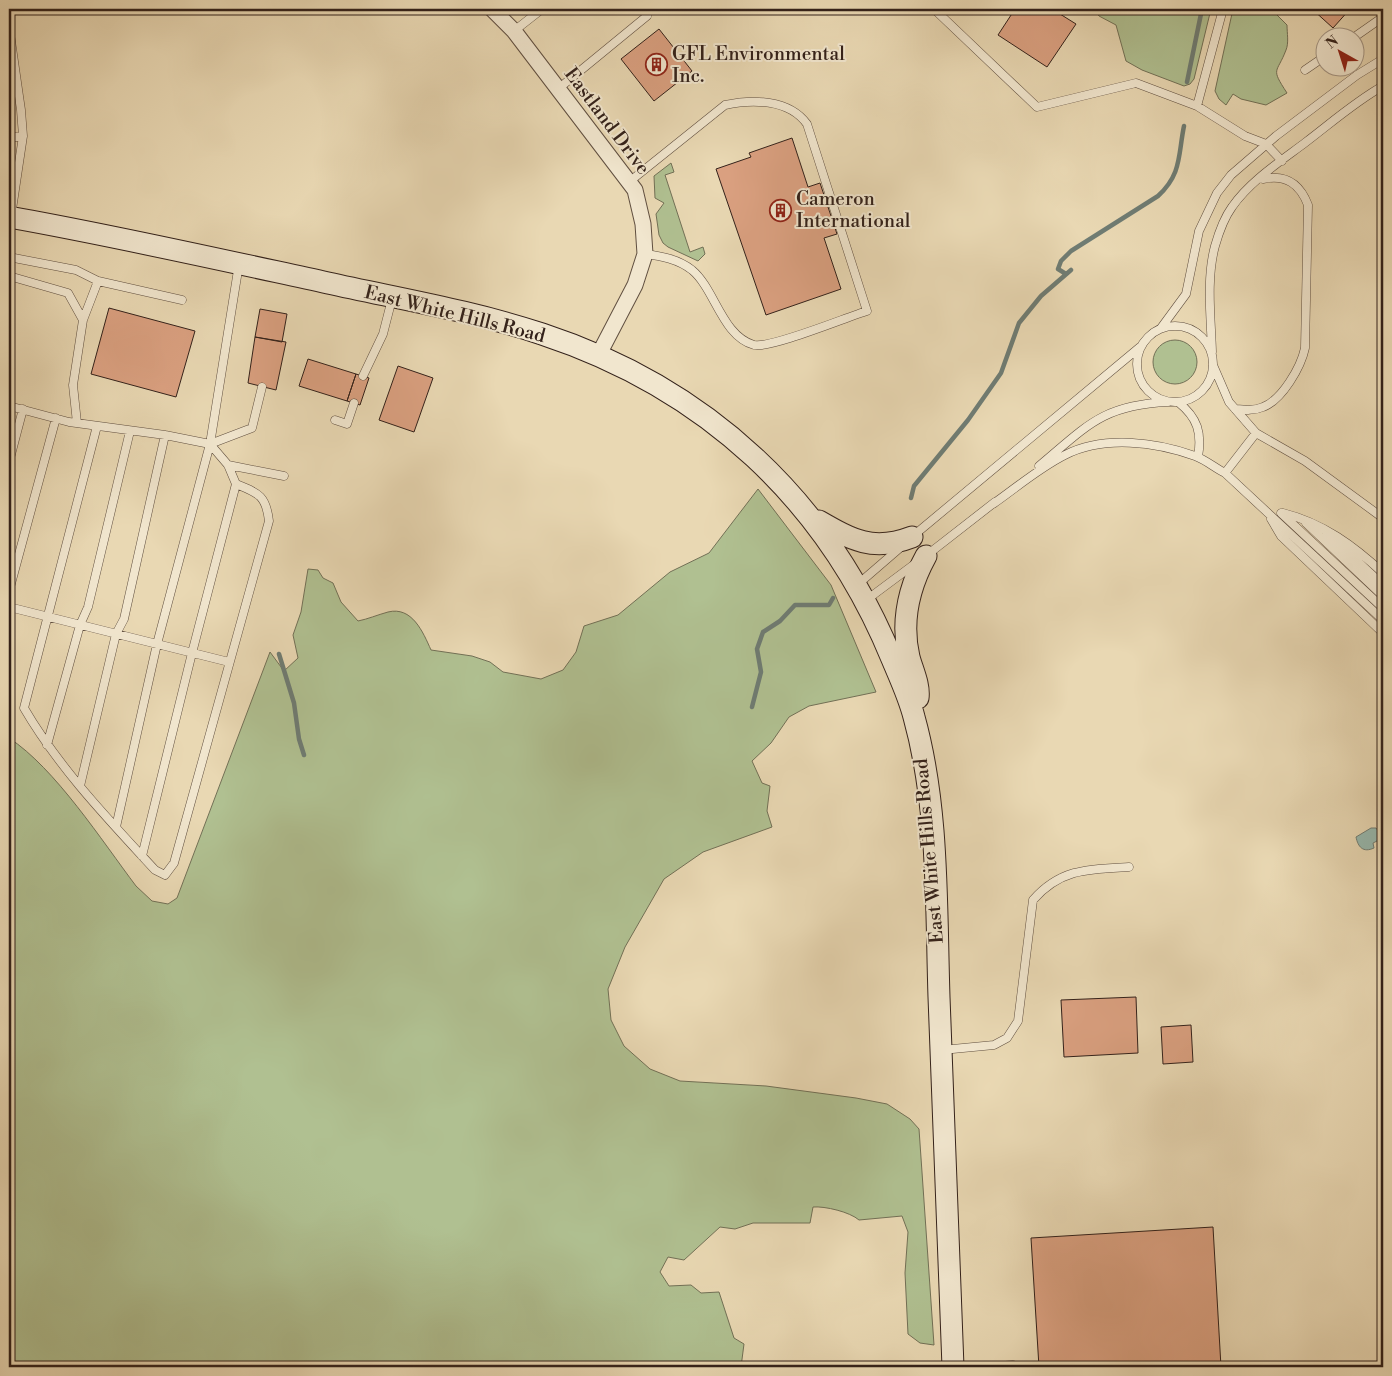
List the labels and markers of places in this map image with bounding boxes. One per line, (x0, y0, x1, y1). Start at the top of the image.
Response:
place label: GFL Environmental Inc. (672, 42, 845, 88)
building icon: GFL Environmental Inc. (644, 53, 668, 77)
place label: Cameron International (796, 187, 911, 233)
building icon: Cameron International (768, 198, 792, 222)

